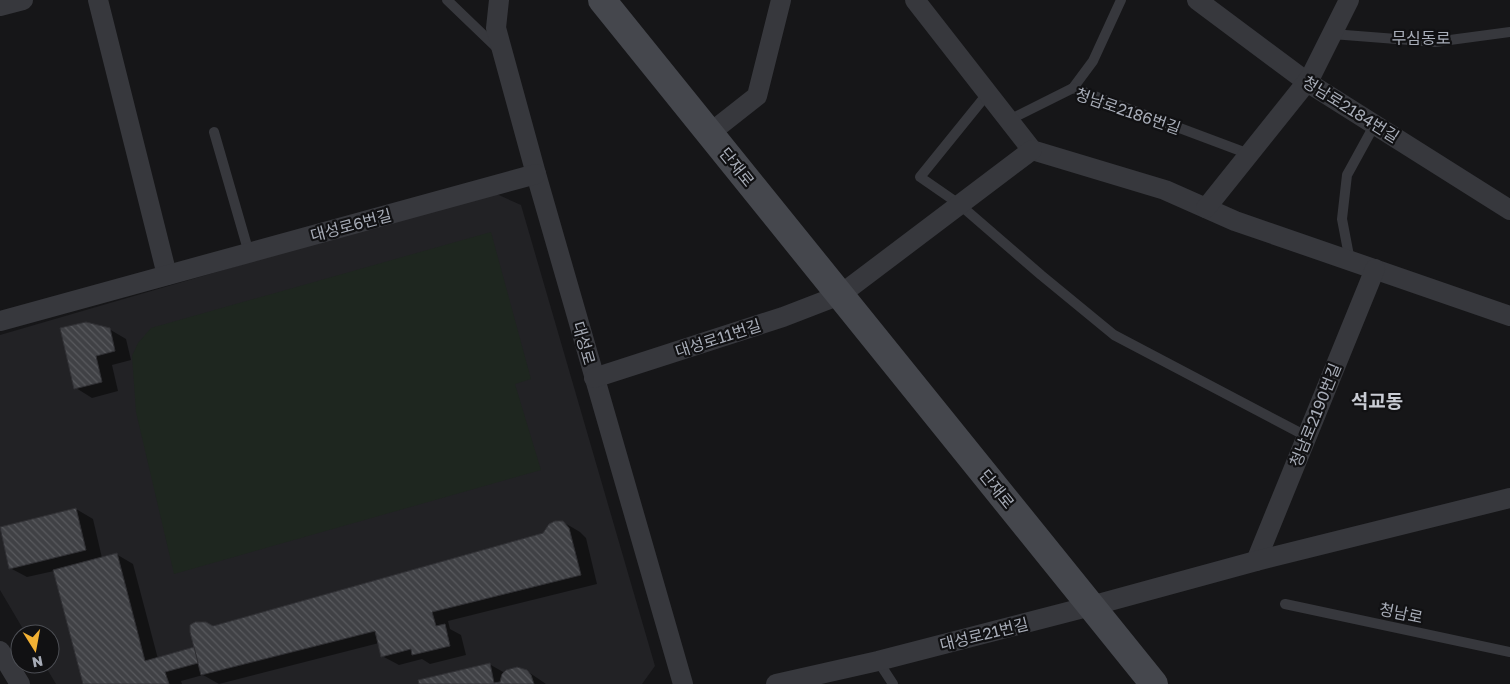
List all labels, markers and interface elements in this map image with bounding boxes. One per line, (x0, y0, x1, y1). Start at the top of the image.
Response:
street label: 무심동로 (1392, 28, 1451, 48)
street label: 청남로2184번길 (1299, 71, 1403, 147)
street label: 청남로2186번길 (1073, 84, 1183, 138)
street label: 단재로 (715, 144, 759, 191)
street label: 대성로6번길 (308, 205, 394, 245)
street label: 대성로11번길 (673, 315, 763, 361)
street label: 대성로 (568, 319, 600, 367)
street label: 청남로2190번길 (1285, 360, 1345, 470)
district label: 석교동 (1351, 389, 1403, 412)
street label: 단재로 (975, 466, 1019, 513)
street label: 청남로 (1377, 599, 1425, 627)
street label: 대성로21번길 (938, 613, 1030, 655)
north arrow (10, 624, 60, 674)
text: N (31, 653, 44, 672)

